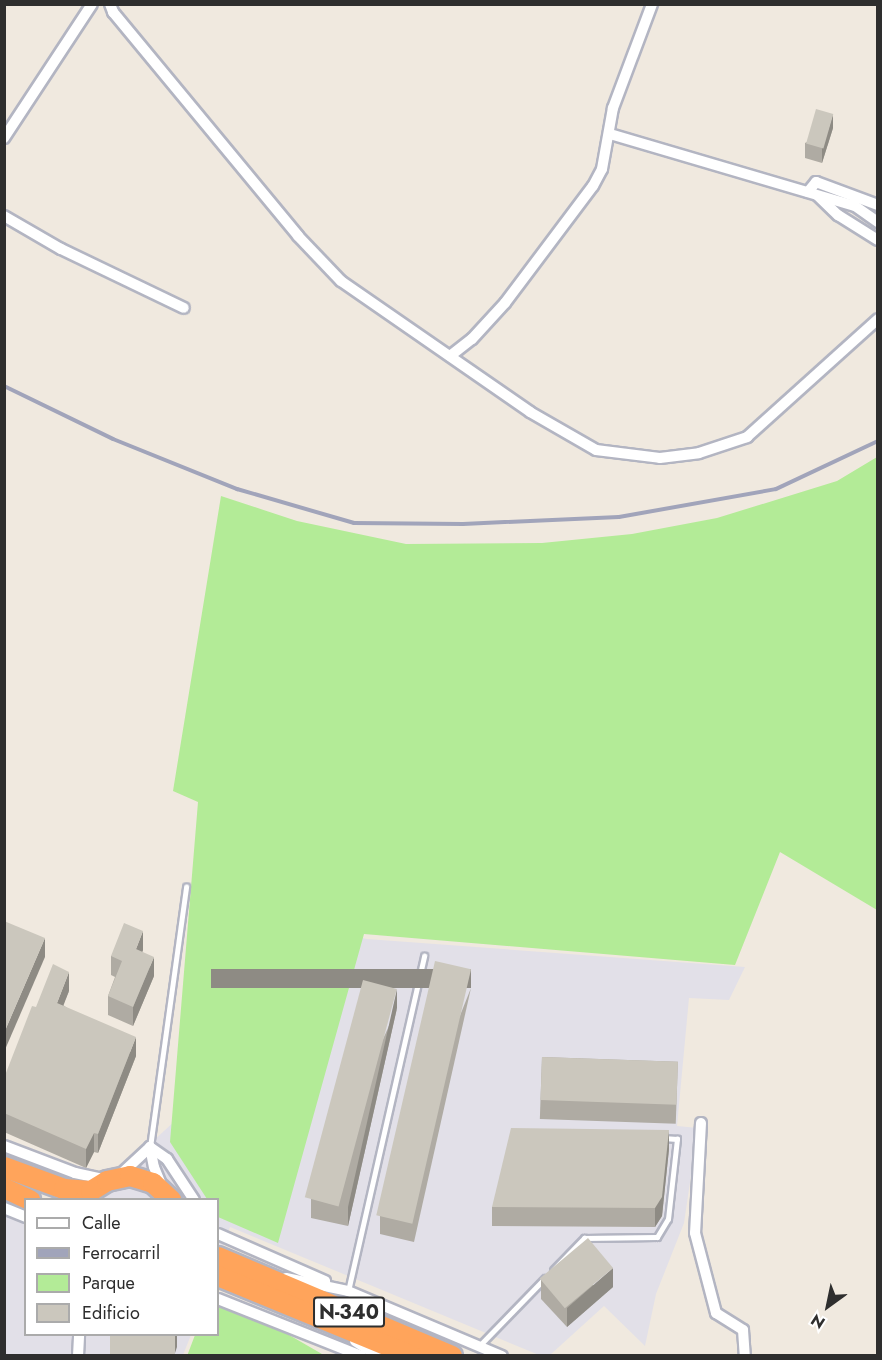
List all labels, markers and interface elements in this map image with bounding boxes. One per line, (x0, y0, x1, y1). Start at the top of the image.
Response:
legend (24, 1198, 219, 1336)
text: Calle (82, 1210, 121, 1236)
text: Ferrocarril (82, 1240, 160, 1266)
text: Parque (82, 1270, 135, 1296)
north arrow (798, 1276, 858, 1336)
road number: N-340 (313, 1295, 385, 1329)
text: Edificio (82, 1300, 140, 1326)
text: N (806, 1308, 830, 1335)

